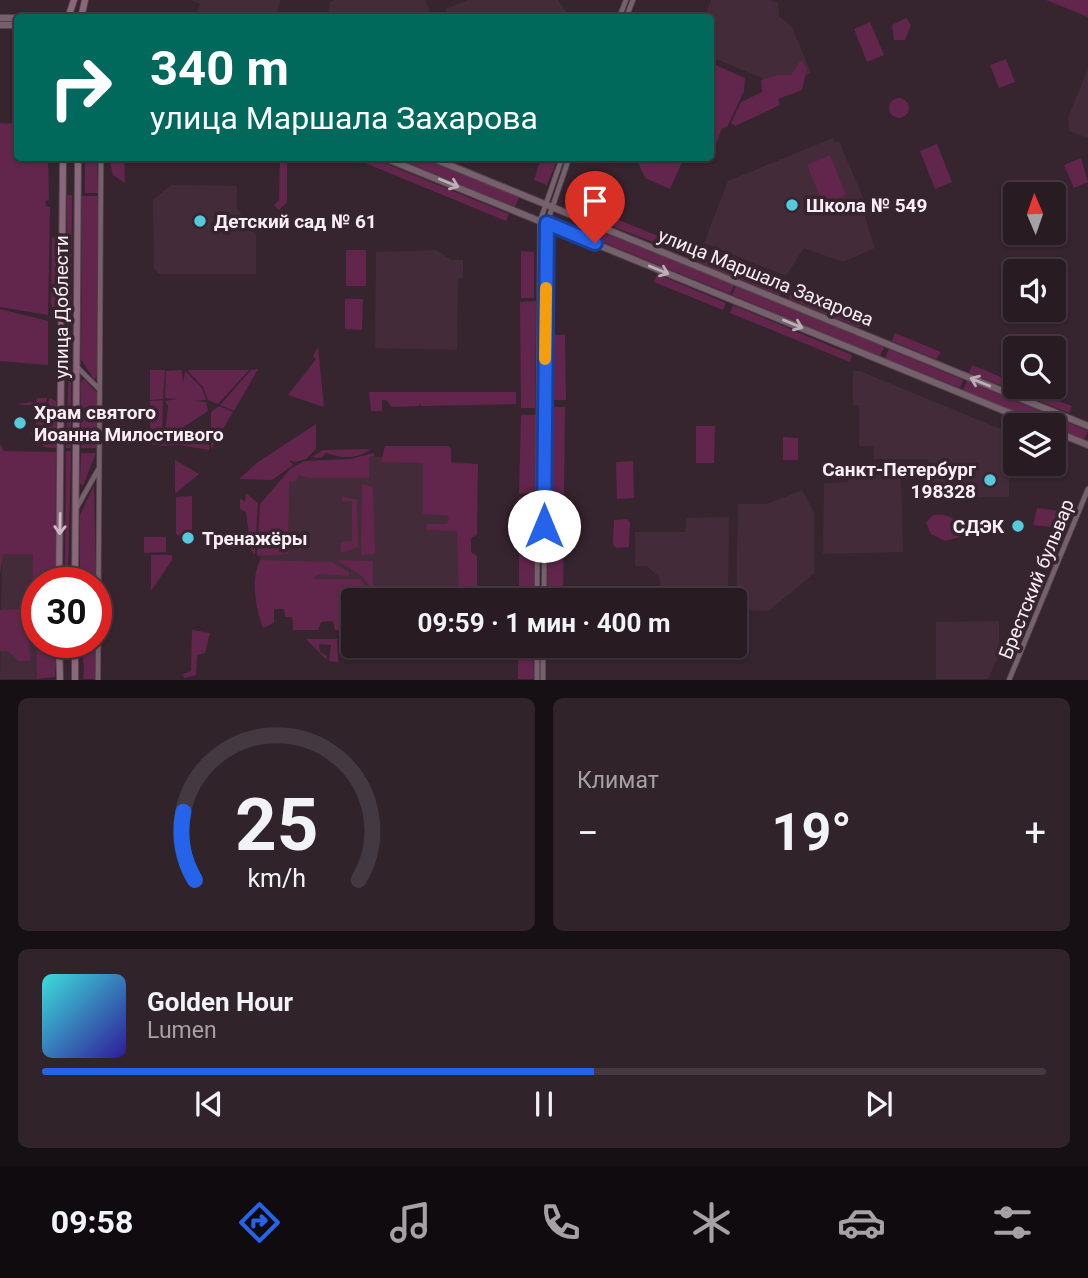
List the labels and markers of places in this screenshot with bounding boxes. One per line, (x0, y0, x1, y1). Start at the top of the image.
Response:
pin (565, 171, 625, 243)
place label: Школа № 549 (806, 194, 927, 217)
marker: Школа № 549 (784, 197, 800, 213)
place label: Детский сад № 61 (214, 210, 377, 233)
marker: Детский сад № 61 (192, 213, 208, 229)
place label: Храм святого Иоанна Милостивого (34, 401, 224, 446)
marker: Храм святого Иоанна Милостивого (12, 415, 28, 431)
place label: Санкт-Петербург 198328 (822, 458, 976, 503)
marker: Санкт-Петербург 198328 (982, 472, 998, 488)
place label: СДЭК (953, 515, 1005, 538)
marker: СДЭК (1010, 518, 1026, 534)
place label: Тренажёры (202, 527, 308, 550)
marker: Тренажёры (180, 530, 196, 546)

